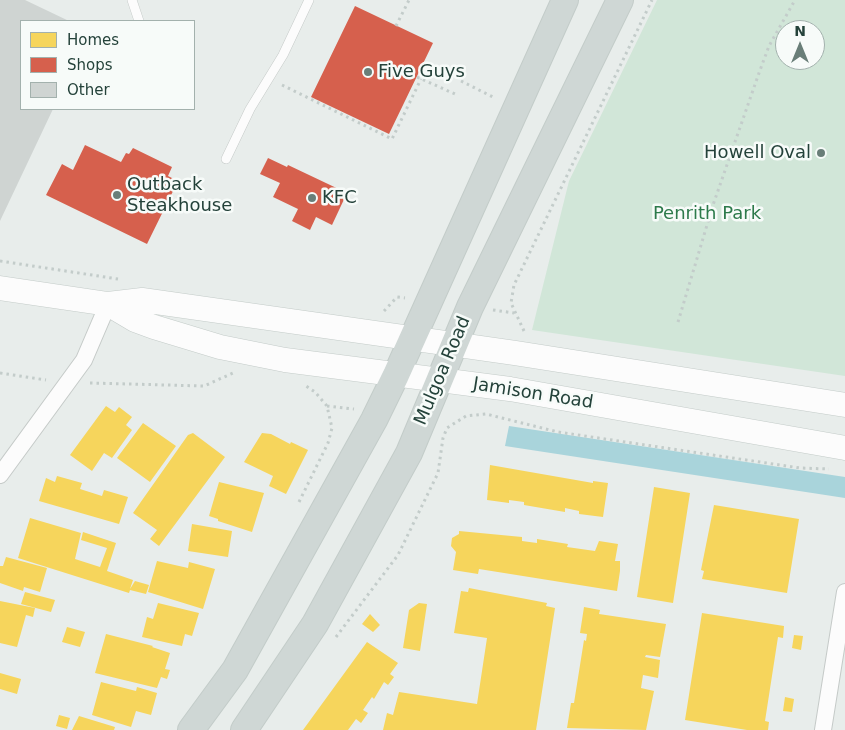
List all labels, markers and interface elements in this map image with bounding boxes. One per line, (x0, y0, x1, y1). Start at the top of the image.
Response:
legend (20, 20, 195, 110)
north arrow (775, 20, 825, 70)
text: N (794, 23, 806, 39)
text: Homes (67, 31, 119, 49)
text: Shops (67, 56, 113, 74)
place label: Five Guys (378, 61, 465, 83)
marker: Five Guys (362, 66, 374, 78)
text: Other (67, 81, 110, 99)
place label: Howell Oval (704, 142, 811, 164)
marker: Howell Oval (815, 147, 827, 159)
place label: Outback Steakhouse (127, 174, 232, 216)
place label: KFC (322, 187, 357, 209)
marker: Outback Steakhouse (111, 189, 123, 201)
marker: KFC (306, 192, 318, 204)
park label: Penrith Park (653, 203, 761, 225)
street label: Mulgoa Road (410, 313, 476, 429)
street label: Jamison Road (471, 374, 595, 414)

